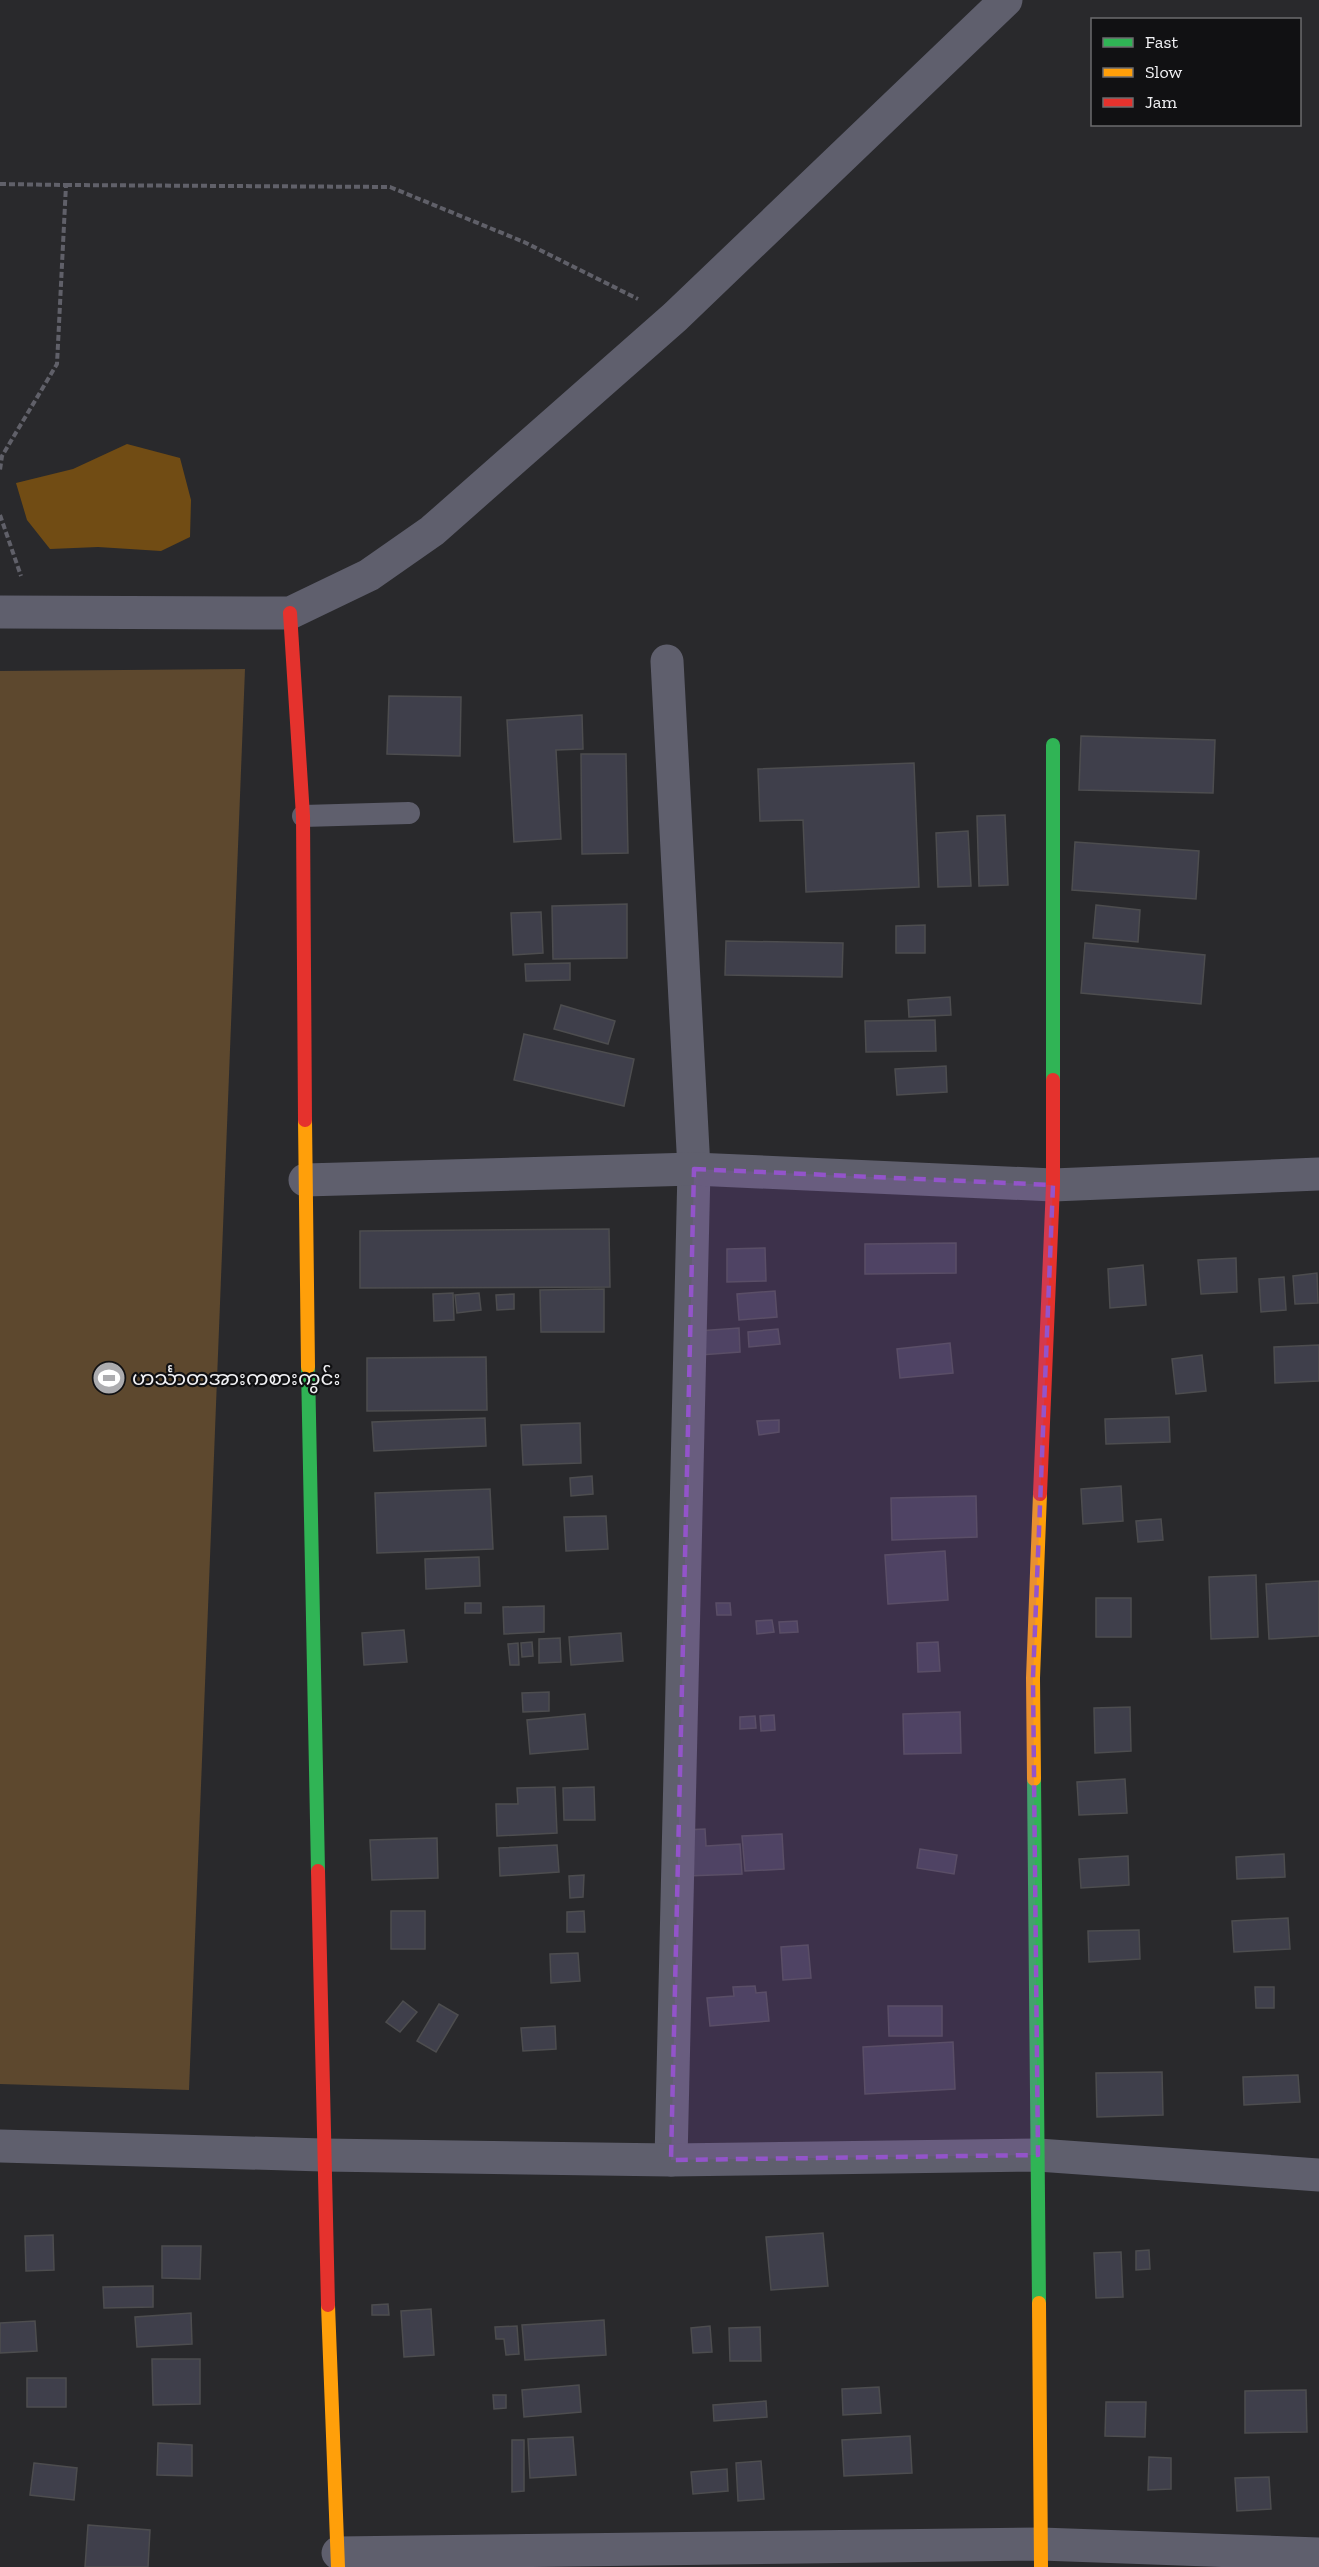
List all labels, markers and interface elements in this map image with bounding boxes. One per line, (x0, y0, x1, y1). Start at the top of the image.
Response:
legend (1091, 18, 1301, 126)
text: Fast (1145, 31, 1178, 53)
text: Slow (1145, 61, 1182, 83)
text: Jam (1145, 91, 1177, 113)
sports icon: ဟင်္သာတအားကစားကွင်း (91, 1360, 127, 1396)
place label: ဟင်္သာတအားကစားကွင်း (132, 1364, 340, 1394)

